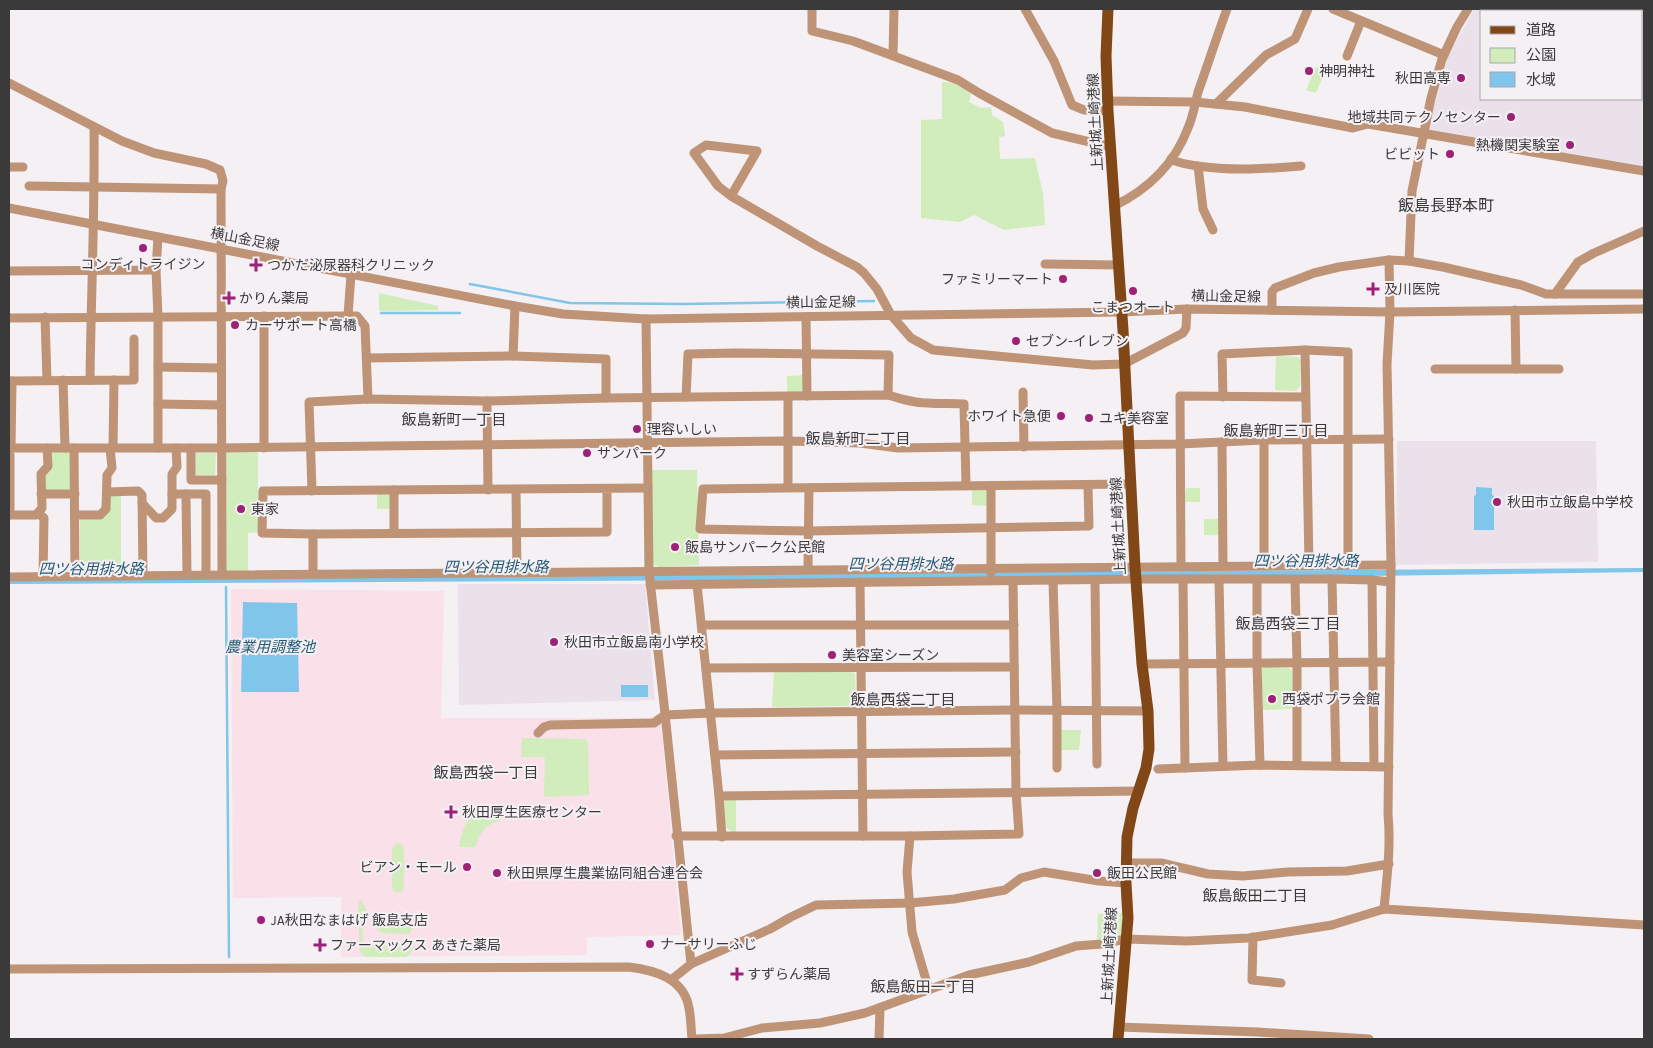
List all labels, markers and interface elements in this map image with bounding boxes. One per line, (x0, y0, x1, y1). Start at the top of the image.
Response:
legend (1480, 10, 1643, 100)
text: 道路 (1526, 21, 1556, 39)
text: 公園 (1526, 46, 1556, 64)
place label: 神明神社 (1319, 63, 1375, 80)
marker: 神明神社 (1303, 65, 1315, 77)
place label: 秋田高専 (1395, 70, 1451, 87)
text: 水域 (1526, 71, 1556, 89)
marker: 秋田高専 (1455, 72, 1467, 84)
street label: 上新城土崎港線 (1084, 73, 1107, 171)
place label: 地域共同テクノセンター (1348, 109, 1501, 126)
marker: 地域共同テクノセンター (1505, 111, 1517, 123)
place label: 熱機関実験室 (1476, 137, 1560, 154)
marker: 熱機関実験室 (1564, 139, 1576, 151)
place label: ビビット (1384, 146, 1440, 163)
marker: ビビット (1444, 148, 1456, 160)
district label: 飯島長野本町 (1398, 196, 1494, 215)
street label: 横山金足線 (209, 224, 281, 255)
marker: コンディトライジン (137, 242, 149, 254)
place label: コンディトライジン (80, 256, 206, 273)
place label: つかだ泌尿器科クリニック (267, 257, 435, 274)
marker: つかだ泌尿器科クリニック (249, 258, 263, 272)
place label: ファミリーマート (941, 271, 1053, 288)
marker: ファミリーマート (1057, 273, 1069, 285)
place label: 及川医院 (1384, 281, 1440, 298)
marker: 及川医院 (1366, 282, 1380, 296)
marker: こまつオート (1127, 285, 1139, 297)
street label: 横山金足線 (1191, 287, 1261, 306)
place label: かりん薬局 (239, 290, 309, 307)
marker: かりん薬局 (223, 292, 235, 304)
street label: 横山金足線 (786, 293, 856, 312)
place label: こまつオート (1091, 299, 1175, 316)
place label: カーサポート高橋 (245, 317, 357, 334)
marker: カーサポート高橋 (229, 319, 241, 331)
place label: セブン-イレブン (1026, 333, 1129, 350)
marker: セブン-イレブン (1010, 335, 1022, 347)
place label: ホワイト急便 (967, 408, 1051, 425)
marker: ホワイト急便 (1055, 410, 1067, 422)
place label: ユキ美容室 (1099, 410, 1169, 427)
district label: 飯島新町一丁目 (401, 411, 507, 429)
marker: ユキ美容室 (1083, 412, 1095, 424)
place label: 理容いしい (647, 421, 717, 438)
district label: 飯島新町三丁目 (1223, 422, 1329, 440)
marker: 理容いしい (631, 423, 643, 435)
district label: 飯島新町二丁目 (805, 430, 911, 448)
place label: サンパーク (597, 445, 667, 462)
marker: サンパーク (581, 447, 593, 459)
street label: 上新城土崎港線 (1107, 477, 1130, 575)
place label: 秋田市立飯島中学校 (1507, 494, 1633, 511)
marker: 秋田市立飯島中学校 (1491, 496, 1503, 508)
place label: 東家 (251, 501, 279, 518)
marker: 東家 (235, 503, 247, 515)
place label: 飯島サンパーク公民館 (685, 539, 825, 556)
marker: 飯島サンパーク公民館 (669, 541, 681, 553)
water label: 四ツ谷用排水路 (1253, 552, 1360, 570)
water label: 四ツ谷用排水路 (848, 555, 955, 573)
water label: 四ツ谷用排水路 (443, 558, 550, 576)
water label: 四ツ谷用排水路 (38, 560, 145, 578)
district label: 飯島西袋三丁目 (1235, 615, 1341, 633)
place label: 秋田市立飯島南小学校 (564, 634, 704, 651)
marker: 秋田市立飯島南小学校 (548, 636, 560, 648)
water label: 農業用調整池 (225, 638, 317, 656)
place label: 美容室シーズン (842, 647, 939, 664)
marker: 美容室シーズン (826, 649, 838, 661)
district label: 飯島西袋二丁目 (850, 691, 956, 709)
place label: 西袋ポプラ会館 (1282, 691, 1380, 708)
marker: 西袋ポプラ会館 (1266, 693, 1278, 705)
district label: 飯島西袋一丁目 (433, 764, 539, 782)
place label: 秋田厚生医療センター (462, 804, 602, 821)
marker: 秋田厚生医療センター (444, 805, 458, 819)
place label: ビアン・モール (360, 859, 457, 876)
marker: ビアン・モール (461, 861, 473, 873)
place label: 秋田県厚生農業協同組合連合会 (507, 865, 703, 882)
place label: 飯田公民館 (1107, 865, 1177, 882)
marker: 秋田県厚生農業協同組合連合会 (491, 867, 503, 879)
marker: 飯田公民館 (1091, 867, 1103, 879)
district label: 飯島飯田二丁目 (1202, 887, 1308, 905)
street label: 上新城土崎港線 (1098, 907, 1121, 1005)
place label: JA秋田なまはげ 飯島支店 (271, 912, 428, 929)
marker: JA秋田なまはげ 飯島支店 (255, 914, 267, 926)
place label: ナーサリーふじ (660, 936, 757, 953)
place label: ファーマックス あきた薬局 (330, 937, 501, 954)
marker: ナーサリーふじ (644, 938, 656, 950)
marker: ファーマックス あきた薬局 (314, 939, 326, 951)
place label: すずらん薬局 (747, 966, 831, 983)
marker: すずらん薬局 (731, 968, 743, 980)
district label: 飯島飯田一丁目 (870, 978, 976, 996)

